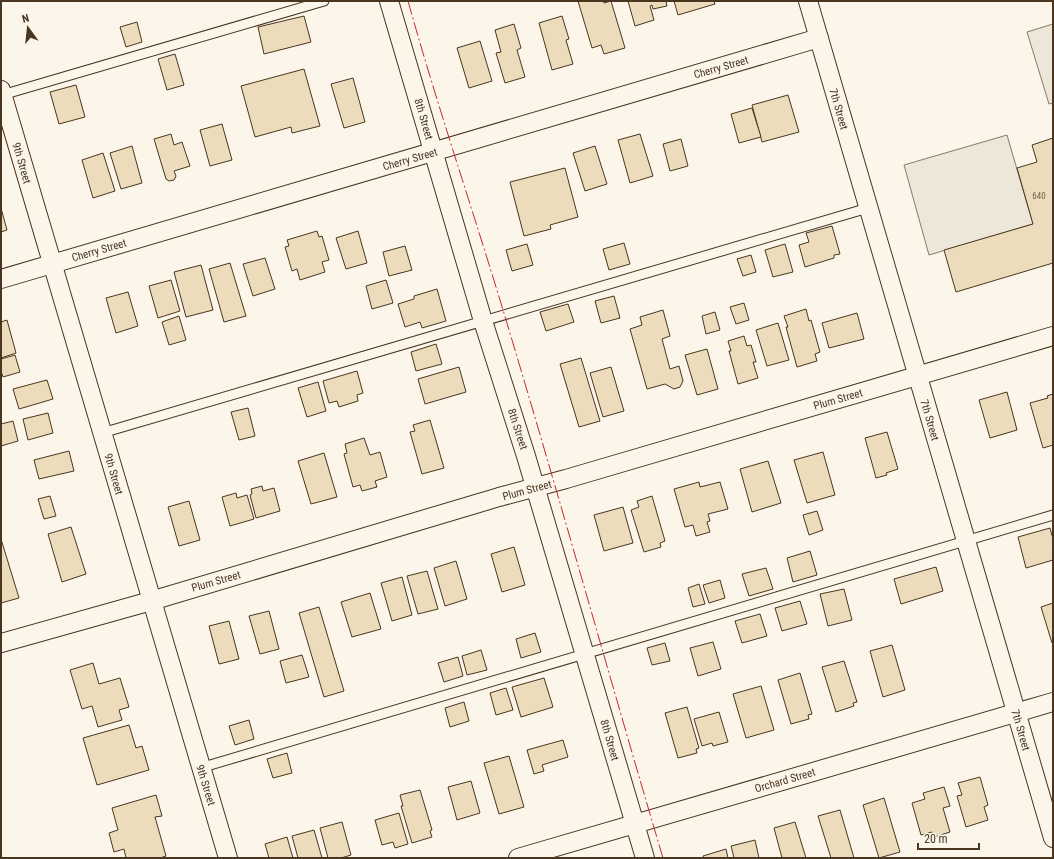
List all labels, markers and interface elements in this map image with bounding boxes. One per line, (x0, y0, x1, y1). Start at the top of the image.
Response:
north arrow (8, 8, 48, 48)
text: N (21, 12, 31, 26)
street label: Cherry Street (692, 53, 750, 82)
street label: 7th Street (826, 87, 851, 131)
street label: 8th Street (411, 97, 436, 141)
street label: 9th Street (9, 141, 34, 185)
street label: Cherry Street (381, 145, 439, 174)
house number: 640 (1032, 191, 1046, 201)
street label: Cherry Street (70, 236, 128, 265)
street label: Plum Street (812, 386, 864, 413)
street label: 7th Street (917, 398, 942, 442)
street label: 8th Street (505, 407, 530, 451)
street label: 9th Street (101, 452, 126, 496)
street label: Plum Street (501, 478, 553, 503)
street label: Plum Street (190, 568, 242, 595)
street label: 7th Street (1008, 708, 1033, 752)
street label: 8th Street (597, 718, 622, 762)
street label: 9th Street (193, 763, 218, 807)
street label: Orchard Street (753, 766, 817, 795)
scale bar (918, 825, 979, 851)
text: 20 m (924, 832, 948, 846)

